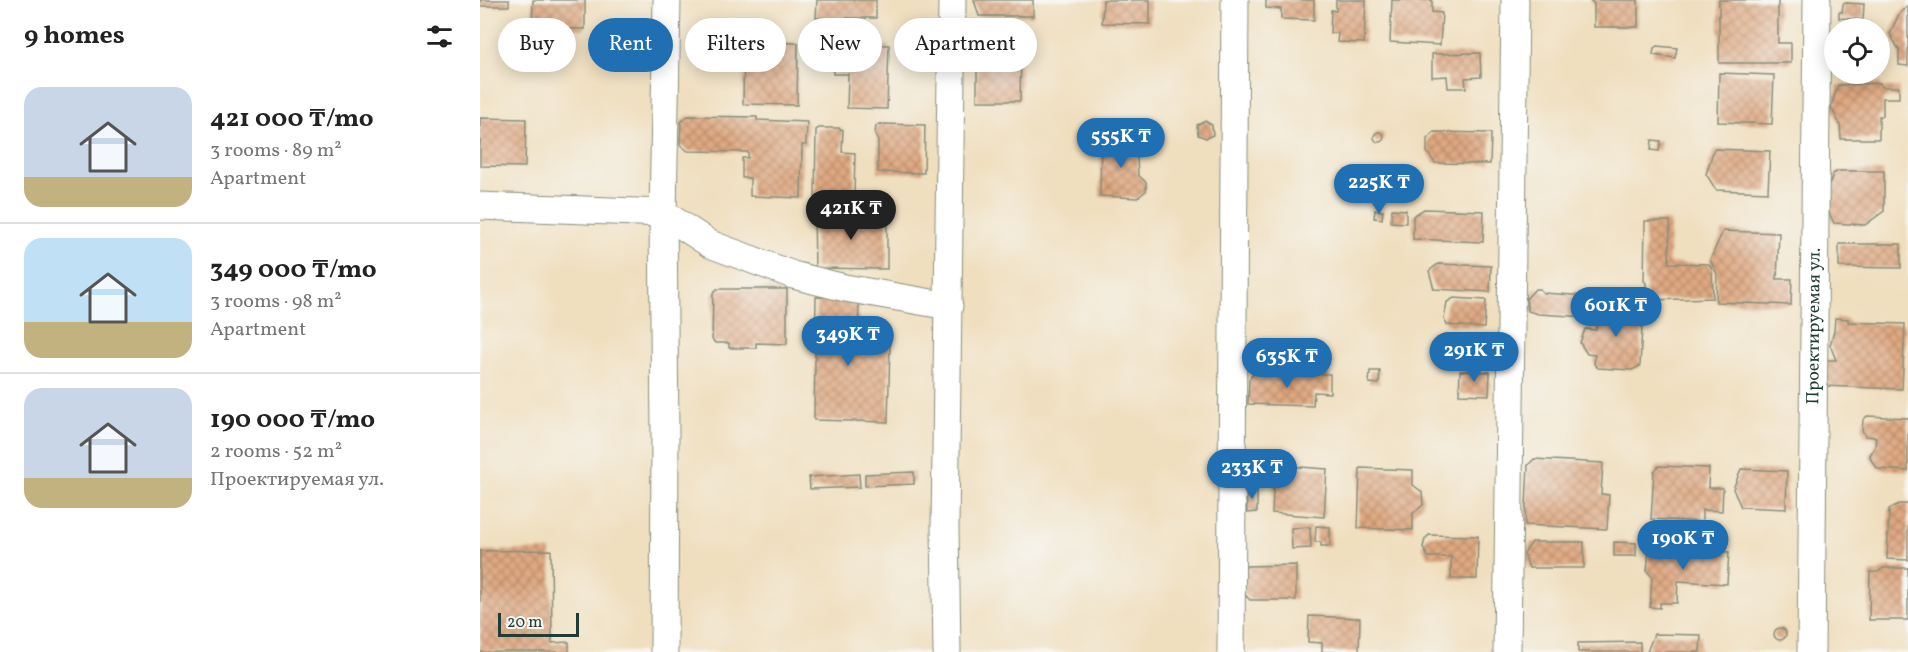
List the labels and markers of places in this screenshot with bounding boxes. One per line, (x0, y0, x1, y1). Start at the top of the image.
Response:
pin: 555K ₸ (1072, 118, 1170, 169)
pin: 225K ₸ (1330, 164, 1428, 215)
pin: 421K ₸ (802, 190, 900, 241)
pin: 601K ₸ (1567, 287, 1665, 338)
pin: 349K ₸ (799, 316, 897, 367)
pin: 291K ₸ (1425, 332, 1523, 383)
pin: 635K ₸ (1238, 338, 1336, 389)
pin: 233K ₸ (1203, 449, 1301, 500)
pin: 190K ₸ (1634, 520, 1732, 571)

